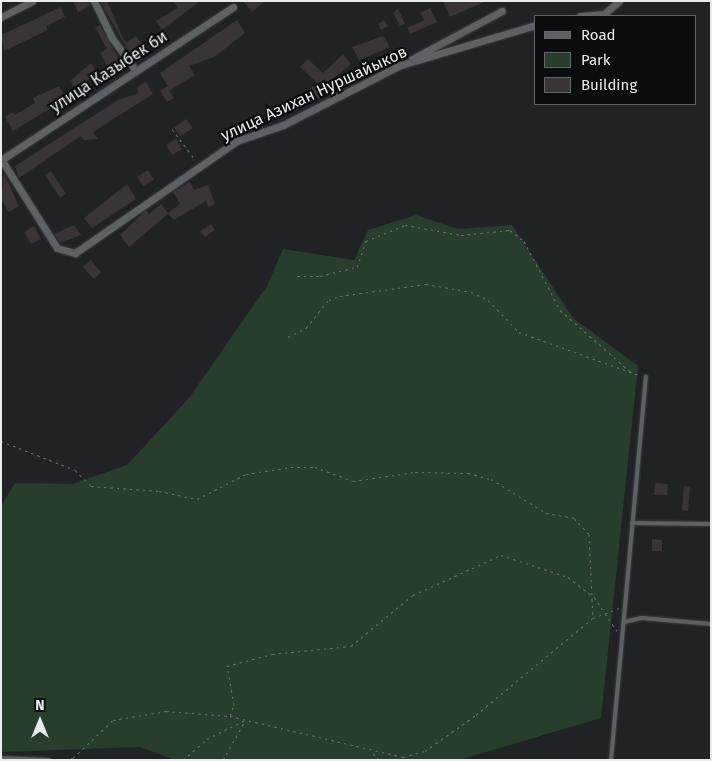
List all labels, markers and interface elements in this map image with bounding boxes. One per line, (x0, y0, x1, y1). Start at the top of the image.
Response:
legend (534, 15, 697, 105)
text: Road (581, 26, 616, 44)
street label: улица Казыбек би (47, 27, 171, 117)
street label: улица Азихан Нуршайыков (218, 42, 410, 146)
text: Park (581, 51, 611, 69)
text: Building (581, 76, 637, 94)
north arrow (15, 696, 65, 746)
text: N (35, 697, 45, 714)

